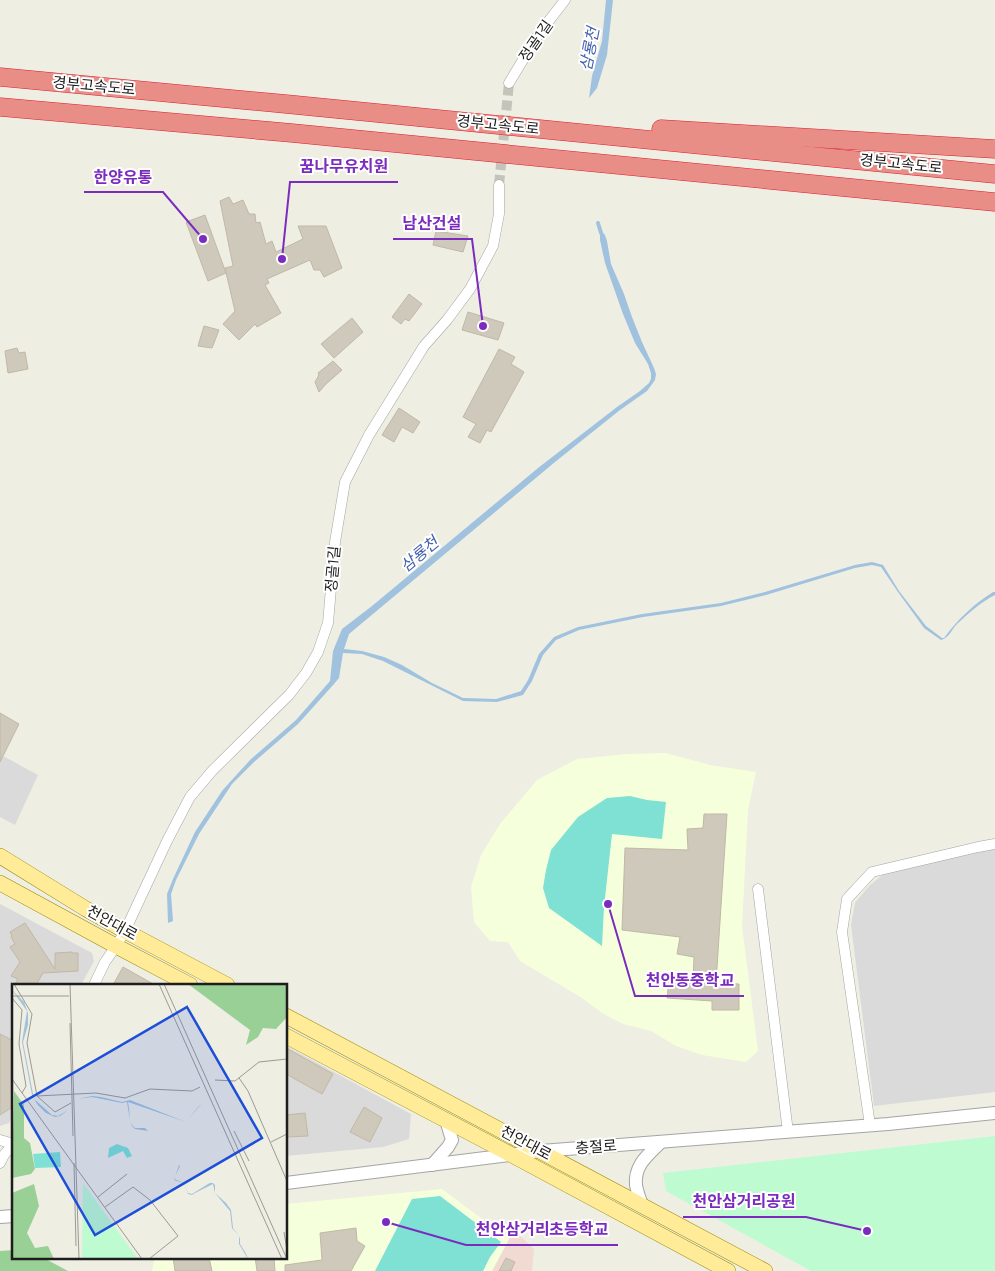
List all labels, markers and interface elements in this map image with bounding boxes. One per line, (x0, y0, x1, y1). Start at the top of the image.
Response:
street label: 정골1길 (514, 16, 556, 65)
water label: 삼룡천 (575, 23, 602, 72)
street label: 경부고속도로 (52, 72, 136, 98)
street label: 경부고속도로 (456, 111, 540, 137)
street label: 경부고속도로 (859, 150, 943, 176)
callout: 꿈나무유치원 (290, 151, 398, 182)
text: 꿈나무유치원 (300, 156, 388, 175)
callout: 한양유통 (84, 161, 163, 192)
text: 한양유통 (94, 167, 152, 186)
callout: 남산건설 (393, 208, 472, 239)
text: 남산건설 (403, 213, 461, 232)
water label: 삼룡천 (396, 531, 443, 575)
street label: 정골1길 (321, 545, 343, 593)
street label: 천안대로 (84, 901, 141, 943)
callout: 천안동중학교 (635, 965, 744, 996)
text: 천안동중학교 (646, 970, 734, 989)
inset map (12, 984, 288, 1258)
street label: 천안대로 (498, 1121, 555, 1163)
street label: 충절로 (575, 1136, 617, 1156)
callout: 천안삼거리공원 (683, 1186, 806, 1217)
text: 천안삼거리공원 (692, 1191, 796, 1210)
callout: 천안삼거리초등학교 (466, 1214, 618, 1245)
text: 천안삼거리초등학교 (476, 1219, 609, 1238)

